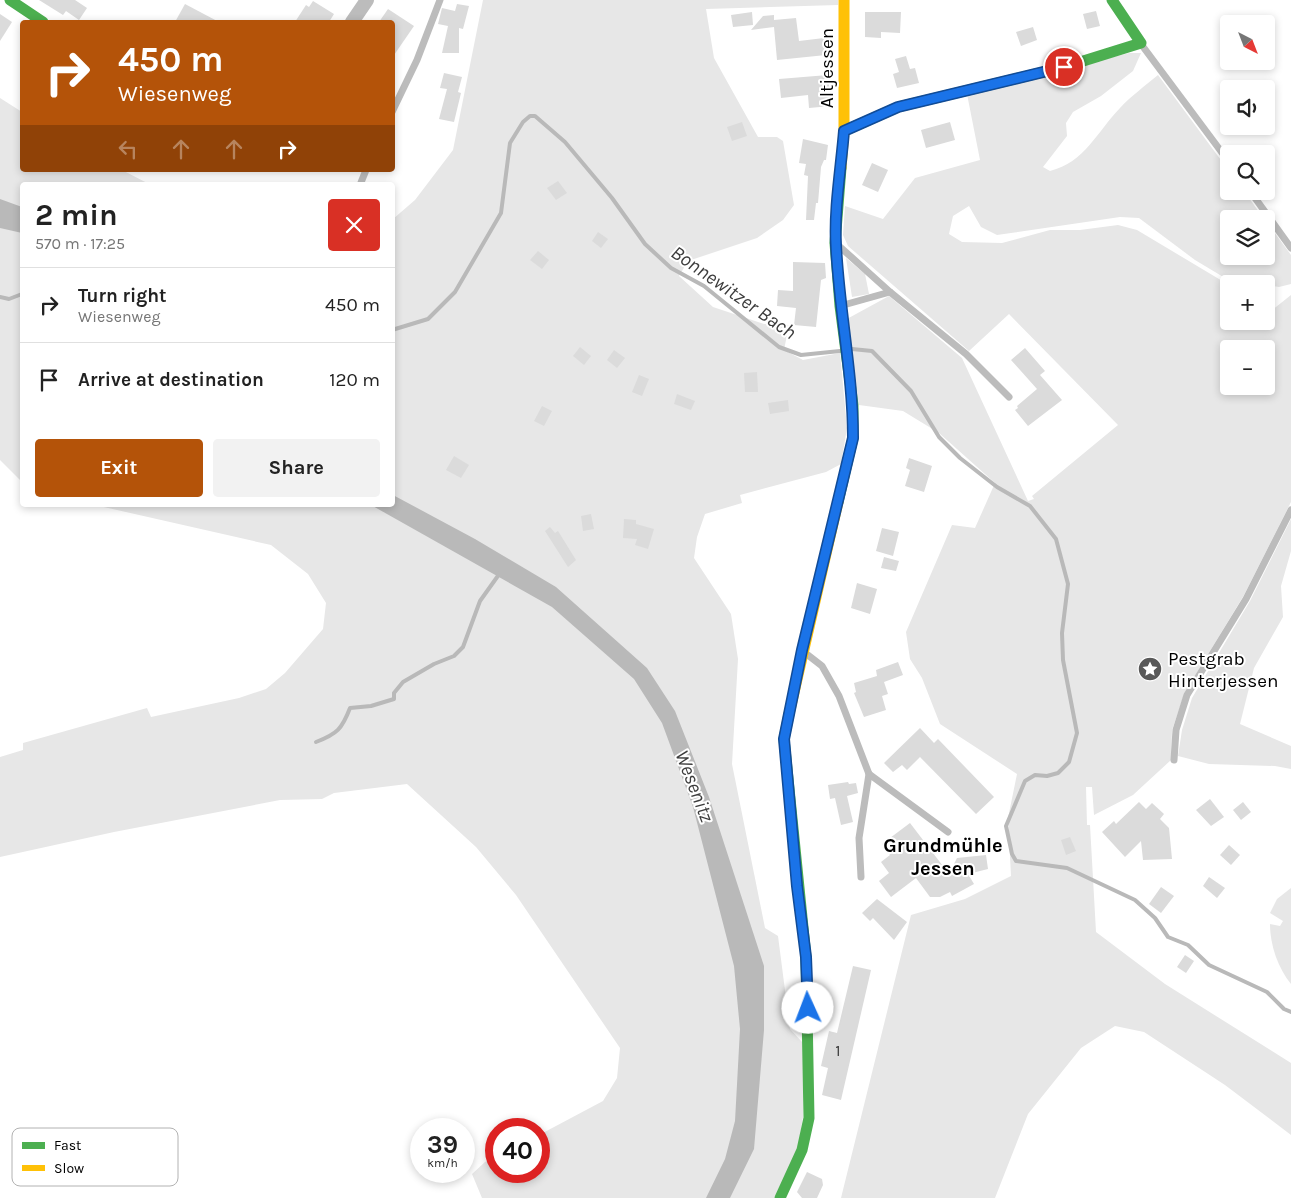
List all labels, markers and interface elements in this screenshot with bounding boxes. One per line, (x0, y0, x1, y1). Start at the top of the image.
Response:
north arrow (1220, 15, 1275, 70)
map controls (1220, 15, 1275, 395)
street label: Altjessen (816, 28, 838, 108)
text: 450 m (118, 39, 223, 80)
icon: right (35, 40, 100, 105)
pin (1043, 46, 1085, 88)
icon: arrive (1050, 53, 1078, 81)
button: sound (1220, 80, 1275, 135)
text: Wiesenweg (118, 81, 231, 107)
icon: left (114, 135, 142, 163)
icon: ahead (167, 135, 195, 163)
icon: ahead (220, 135, 248, 163)
icon: right (273, 135, 301, 163)
button: search (1220, 145, 1275, 200)
text: 2 min (35, 197, 118, 233)
button: close (328, 199, 380, 251)
button: layers (1220, 210, 1275, 265)
text: 570 m · 17:25 (35, 234, 125, 253)
water label: Bonnewitzer Bach (667, 241, 801, 344)
button: + (1220, 275, 1275, 330)
text: Turn right (78, 285, 167, 307)
icon: right (35, 291, 63, 319)
text: 450 m (325, 294, 380, 316)
text: Wiesenweg (78, 307, 160, 326)
button: − (1220, 340, 1275, 395)
icon: arrive (35, 366, 63, 394)
text: Arrive at destination (78, 369, 264, 391)
text: 120 m (329, 369, 380, 391)
button: Exit (35, 439, 203, 497)
button: Share (213, 439, 380, 497)
place label: Pestgrab Hinterjessen (1168, 648, 1279, 692)
place icon: Pestgrab Hinterjessen (1137, 656, 1163, 682)
water label: Wesenitz (670, 747, 719, 826)
district label: Grundmühle Jessen (883, 834, 1003, 880)
position arrow (781, 981, 833, 1033)
house number: 1 (835, 1041, 841, 1060)
speed limit sign: 40 (485, 1118, 550, 1183)
legend (12, 1128, 178, 1186)
text: 39 (427, 1130, 458, 1159)
text: Fast (54, 1137, 81, 1154)
text: km/h (427, 1156, 458, 1170)
text: Slow (54, 1160, 84, 1177)

